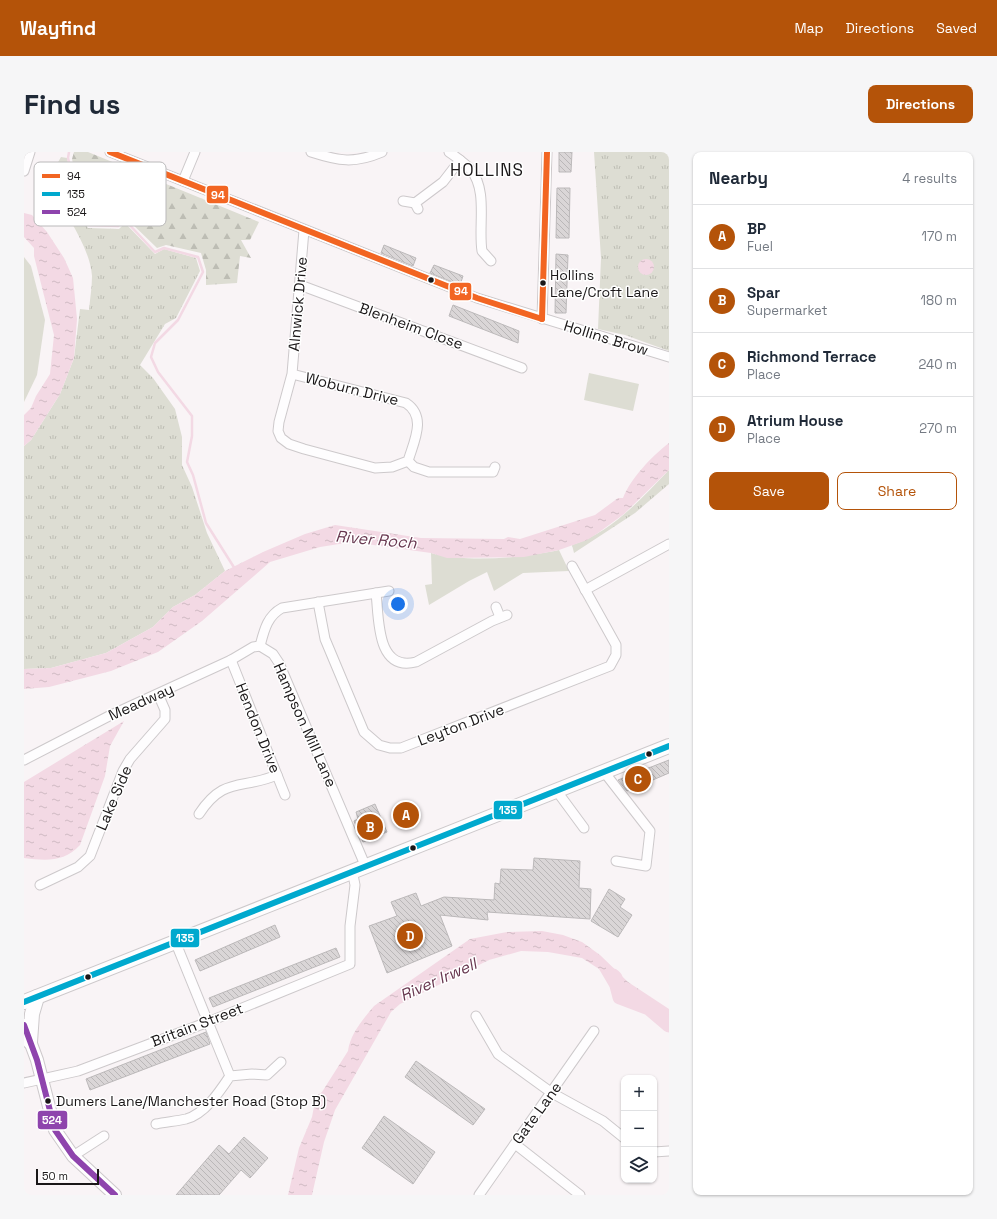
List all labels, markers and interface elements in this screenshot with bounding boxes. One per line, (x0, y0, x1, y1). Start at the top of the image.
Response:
text: Wayfind (20, 16, 96, 41)
text: Map (794, 19, 824, 37)
text: Directions (846, 19, 914, 37)
text: Saved (936, 19, 977, 37)
button: Directions (868, 85, 973, 123)
text: Find us (24, 86, 121, 122)
district label: HOLLINS (450, 159, 524, 181)
legend (34, 162, 166, 226)
text: Nearby (709, 167, 768, 189)
text: 94 (67, 169, 81, 183)
text: 4 results (902, 170, 957, 187)
line badge: 94 (206, 185, 229, 204)
text: 135 (67, 187, 85, 201)
text: 94 (211, 188, 225, 202)
text: 524 (67, 205, 87, 219)
text: BP (747, 219, 766, 238)
text: A (718, 228, 726, 245)
text: 170 m (921, 228, 957, 245)
text: Fuel (747, 238, 773, 255)
street label: Alnwick Drive (284, 256, 311, 352)
place label: Hollins Lane/Croft Lane (550, 266, 658, 301)
unlabelled marker (426, 275, 436, 285)
marker: Hollins Lane/Croft Lane (538, 278, 548, 288)
line badge: 94 (449, 282, 472, 301)
text: Spar (747, 283, 780, 302)
text: 94 (454, 284, 468, 298)
text: B (718, 292, 726, 309)
text: 180 m (921, 292, 957, 309)
street label: Blenheim Close (356, 298, 466, 353)
text: Supermarket (747, 302, 828, 319)
street label: Hollins Brow (562, 316, 651, 359)
text: Richmond Terrace (747, 347, 876, 366)
text: C (718, 356, 726, 373)
text: 240 m (919, 356, 957, 373)
text: Place (747, 366, 781, 383)
street label: Woburn Drive (303, 368, 401, 409)
text: Atrium House (747, 411, 844, 430)
text: D (718, 420, 726, 437)
text: 270 m (919, 420, 957, 437)
text: Place (747, 430, 781, 447)
button: Save (709, 472, 829, 510)
button: Share (837, 472, 957, 510)
water label: River Roch (335, 525, 419, 554)
your location (388, 594, 408, 614)
street label: Hampson Mill Lane (270, 660, 341, 790)
street label: Meadway (105, 679, 176, 724)
street label: Hendon Drive (232, 680, 285, 776)
street label: Leyton Drive (415, 699, 507, 750)
unlabelled marker (644, 749, 654, 759)
street label: Lake Side (91, 762, 136, 833)
pin: C (625, 764, 651, 794)
pin: A (393, 800, 419, 830)
line badge: 135 (493, 800, 523, 820)
text: 135 (499, 803, 518, 817)
pin: B (357, 812, 383, 842)
unlabelled marker (408, 843, 418, 853)
pin: D (397, 921, 423, 951)
line badge: 135 (170, 928, 200, 948)
text: 135 (176, 931, 195, 945)
water label: River Irwell (397, 952, 482, 1006)
unlabelled marker (83, 972, 93, 982)
street label: Britain Street (148, 998, 246, 1051)
map controls (621, 1075, 657, 1183)
button: + (621, 1075, 657, 1111)
street label: Gate Lane (508, 1078, 566, 1148)
place label: Dumers Lane/Manchester Road (Stop B) (56, 1092, 326, 1110)
marker: Dumers Lane/Manchester Road (Stop B) (43, 1096, 53, 1106)
line badge: 524 (37, 1110, 68, 1130)
button: − (621, 1111, 657, 1147)
text: 524 (42, 1113, 62, 1127)
button: layers (621, 1147, 657, 1183)
scale bar (36, 1167, 99, 1186)
text: 50 m (42, 1169, 68, 1183)

